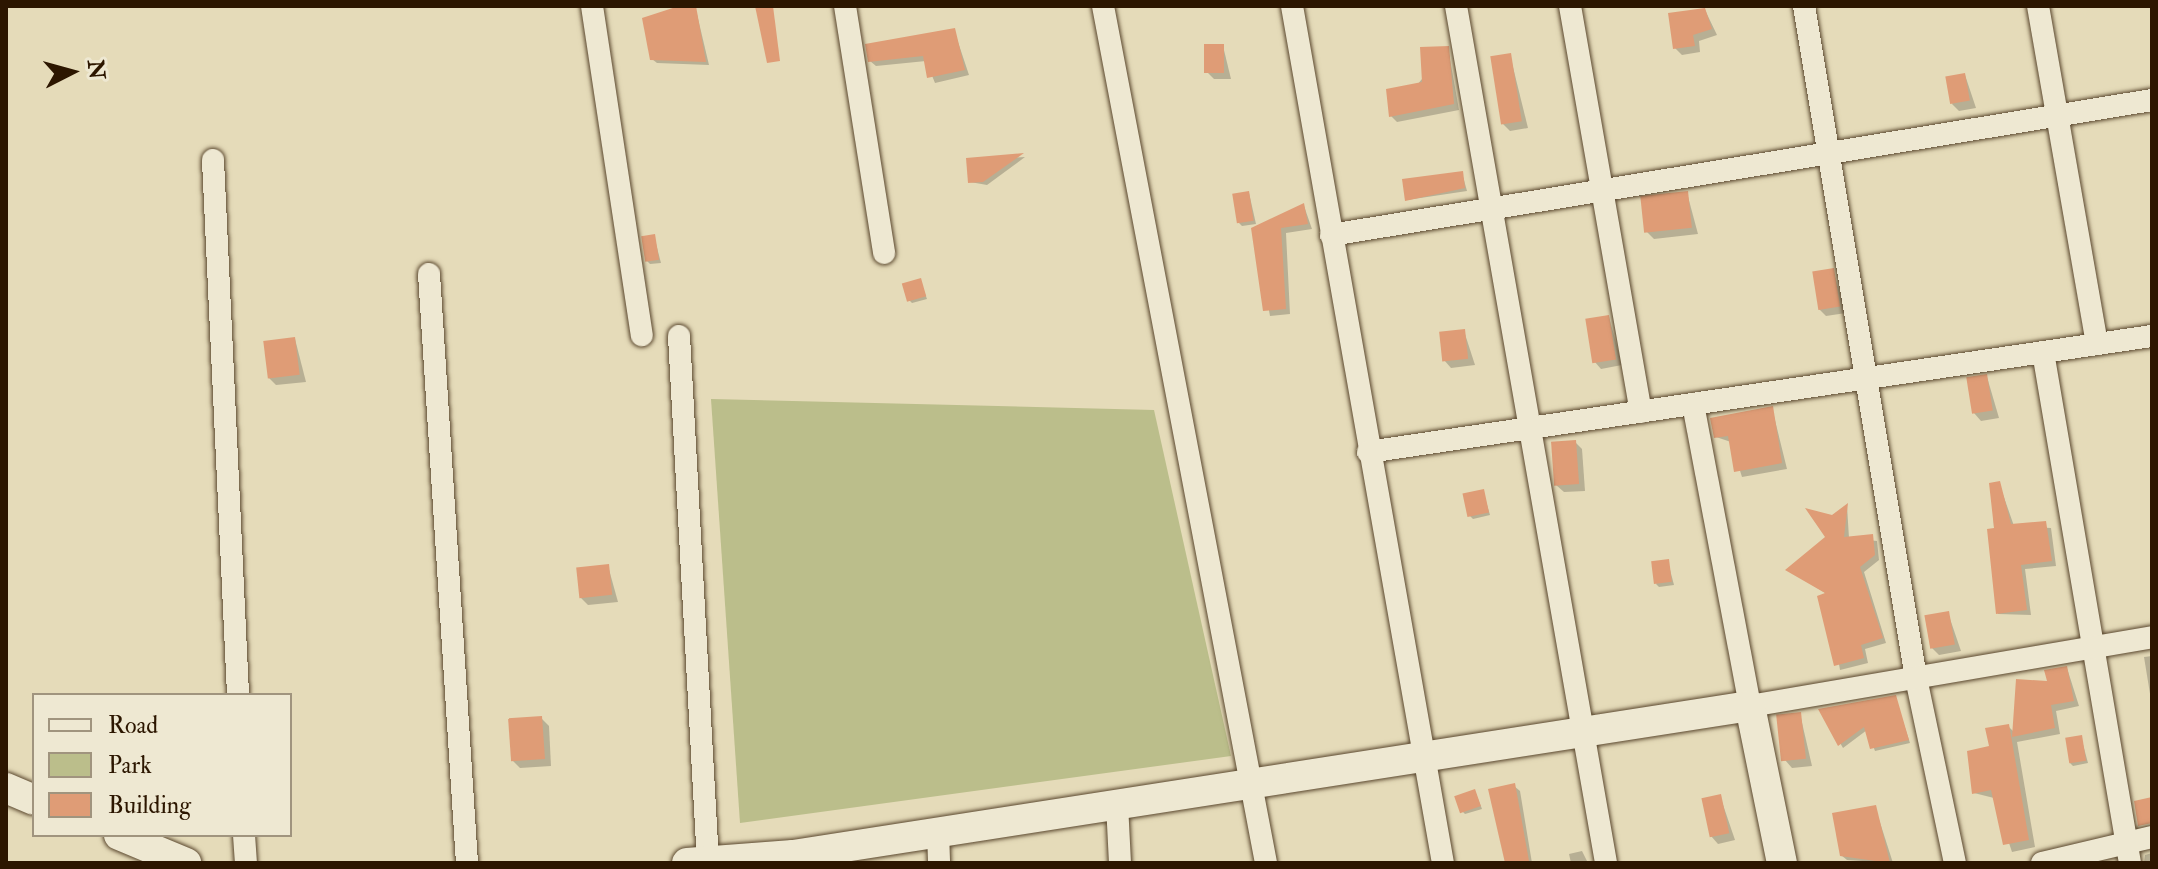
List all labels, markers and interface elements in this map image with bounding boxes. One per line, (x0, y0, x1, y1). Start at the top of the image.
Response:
north arrow (32, 32, 112, 112)
text: N (81, 58, 111, 81)
legend (32, 693, 292, 837)
text: Road (108, 710, 158, 741)
text: Park (108, 750, 152, 781)
text: Building (108, 790, 191, 821)

